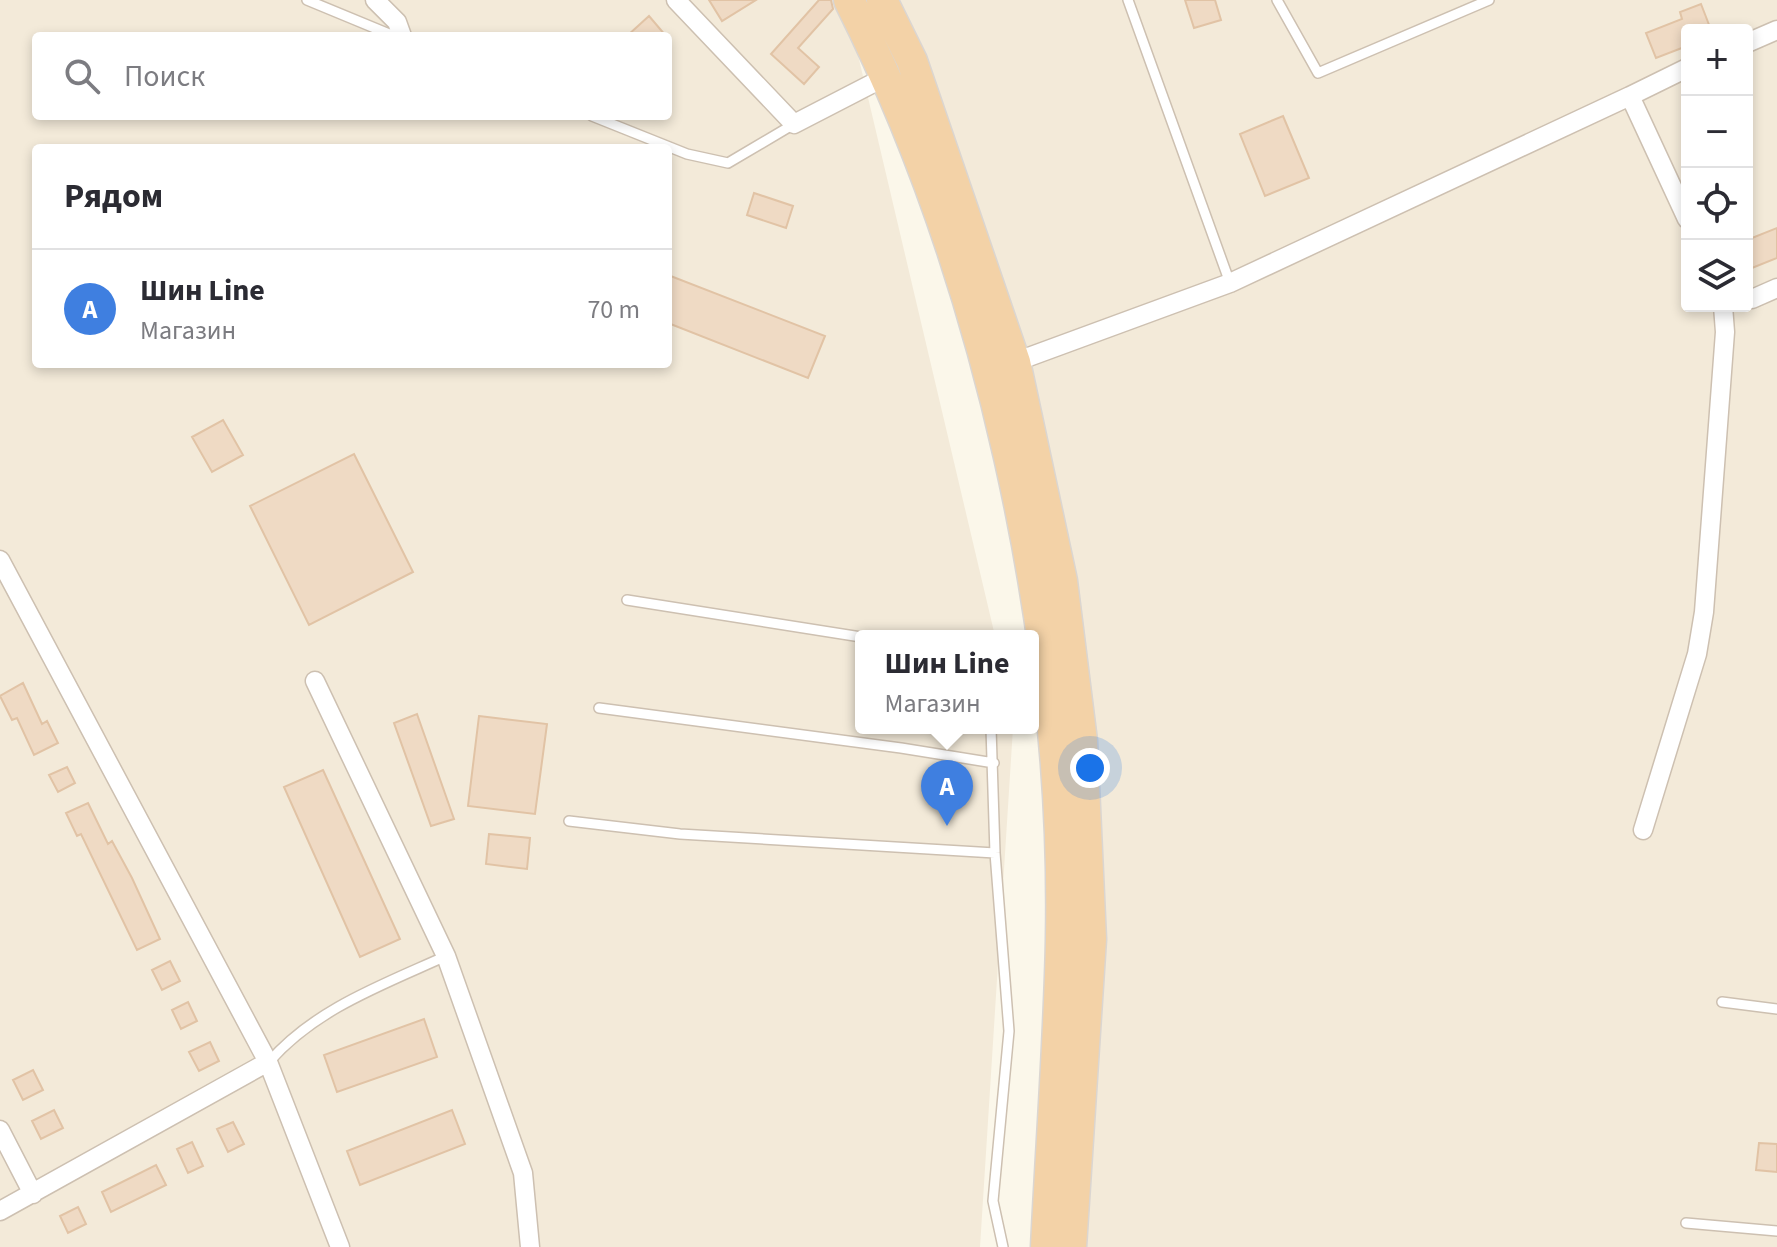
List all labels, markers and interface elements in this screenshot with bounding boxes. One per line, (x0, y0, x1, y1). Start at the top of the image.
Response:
map controls (1681, 24, 1753, 312)
button: + (1681, 24, 1753, 96)
search box (32, 32, 672, 120)
icon: search (60, 54, 104, 98)
text: Поиск (124, 55, 205, 98)
button: − (1681, 96, 1753, 168)
button: locate (1681, 168, 1753, 240)
text: Рядом (64, 172, 163, 221)
button: layers (1681, 240, 1753, 312)
text: Шин Line (140, 269, 265, 312)
text: A (83, 291, 97, 328)
text: 70 m (587, 291, 640, 328)
text: Магазин (140, 312, 236, 349)
popup (855, 630, 1039, 734)
text: Шин Line (885, 642, 1009, 685)
text: Магазин (885, 685, 981, 722)
your location (1070, 748, 1110, 788)
pin: A (921, 760, 973, 826)

